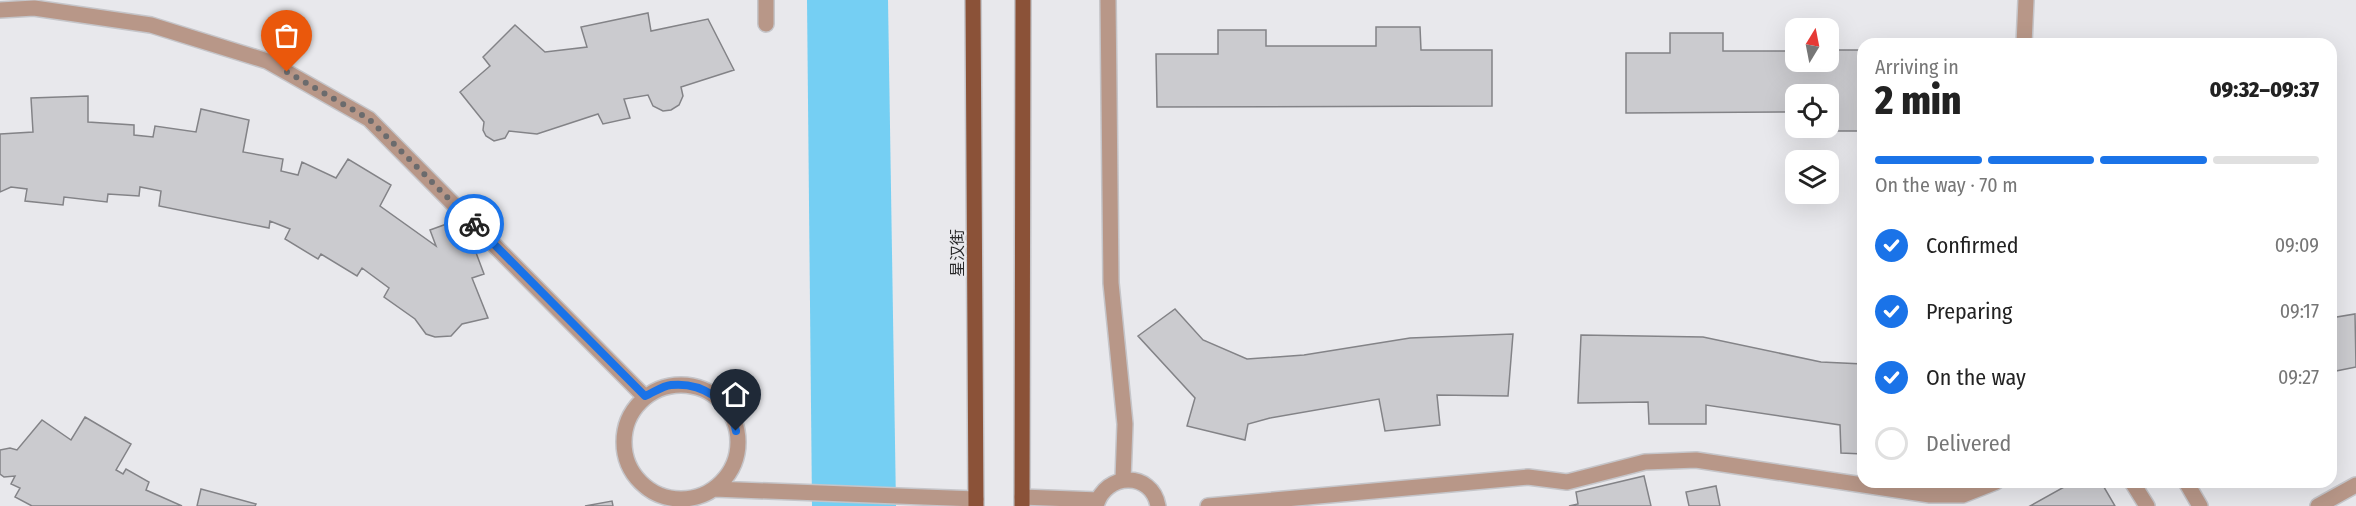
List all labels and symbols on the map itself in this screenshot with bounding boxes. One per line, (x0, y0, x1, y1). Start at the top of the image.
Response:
pin (261, 10, 312, 72)
north arrow (1785, 18, 1839, 72)
courier (444, 194, 504, 254)
street label: 星汉街 (948, 229, 967, 277)
pin (710, 369, 761, 431)

